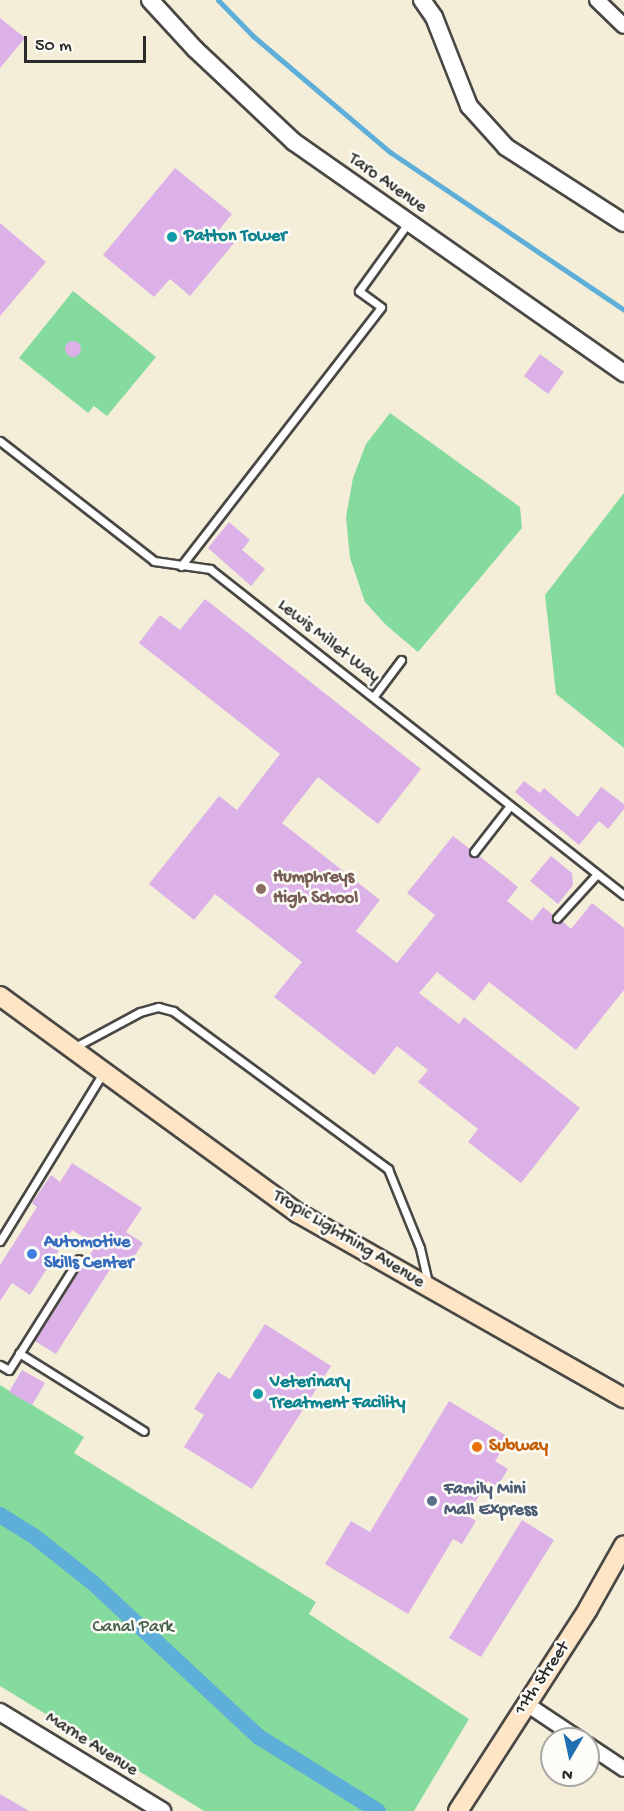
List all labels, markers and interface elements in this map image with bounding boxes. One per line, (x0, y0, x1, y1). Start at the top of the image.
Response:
scale bar (27, 24, 148, 62)
text: 50 m (35, 36, 72, 57)
street label: Taro Avenue (344, 149, 430, 219)
place label: Patton Tower (184, 226, 287, 248)
marker: Patton Tower (165, 230, 179, 244)
street label: Lewis Millet Way (272, 595, 384, 689)
place label: Humphreys High School (273, 868, 358, 910)
marker: Humphreys High School (254, 882, 268, 896)
street label: Tropic Lightning Avenue (268, 1186, 428, 1294)
place label: Automotive Skills Center (44, 1233, 134, 1276)
marker: Automotive Skills Center (25, 1247, 39, 1261)
place label: Veterinary Treatment Facility (270, 1373, 405, 1416)
marker: Veterinary Treatment Facility (251, 1387, 265, 1401)
place label: Subway (489, 1436, 548, 1458)
marker: Subway (470, 1440, 484, 1454)
place label: Family Mini Mall Express (444, 1480, 537, 1522)
marker: Family Mini Mall Express (425, 1494, 439, 1508)
park label: Canal Park (93, 1617, 173, 1639)
street label: 11th Street (511, 1638, 575, 1720)
street label: Marne Avenue (41, 1708, 141, 1782)
north arrow (540, 1727, 600, 1787)
text: N (561, 1763, 574, 1783)

